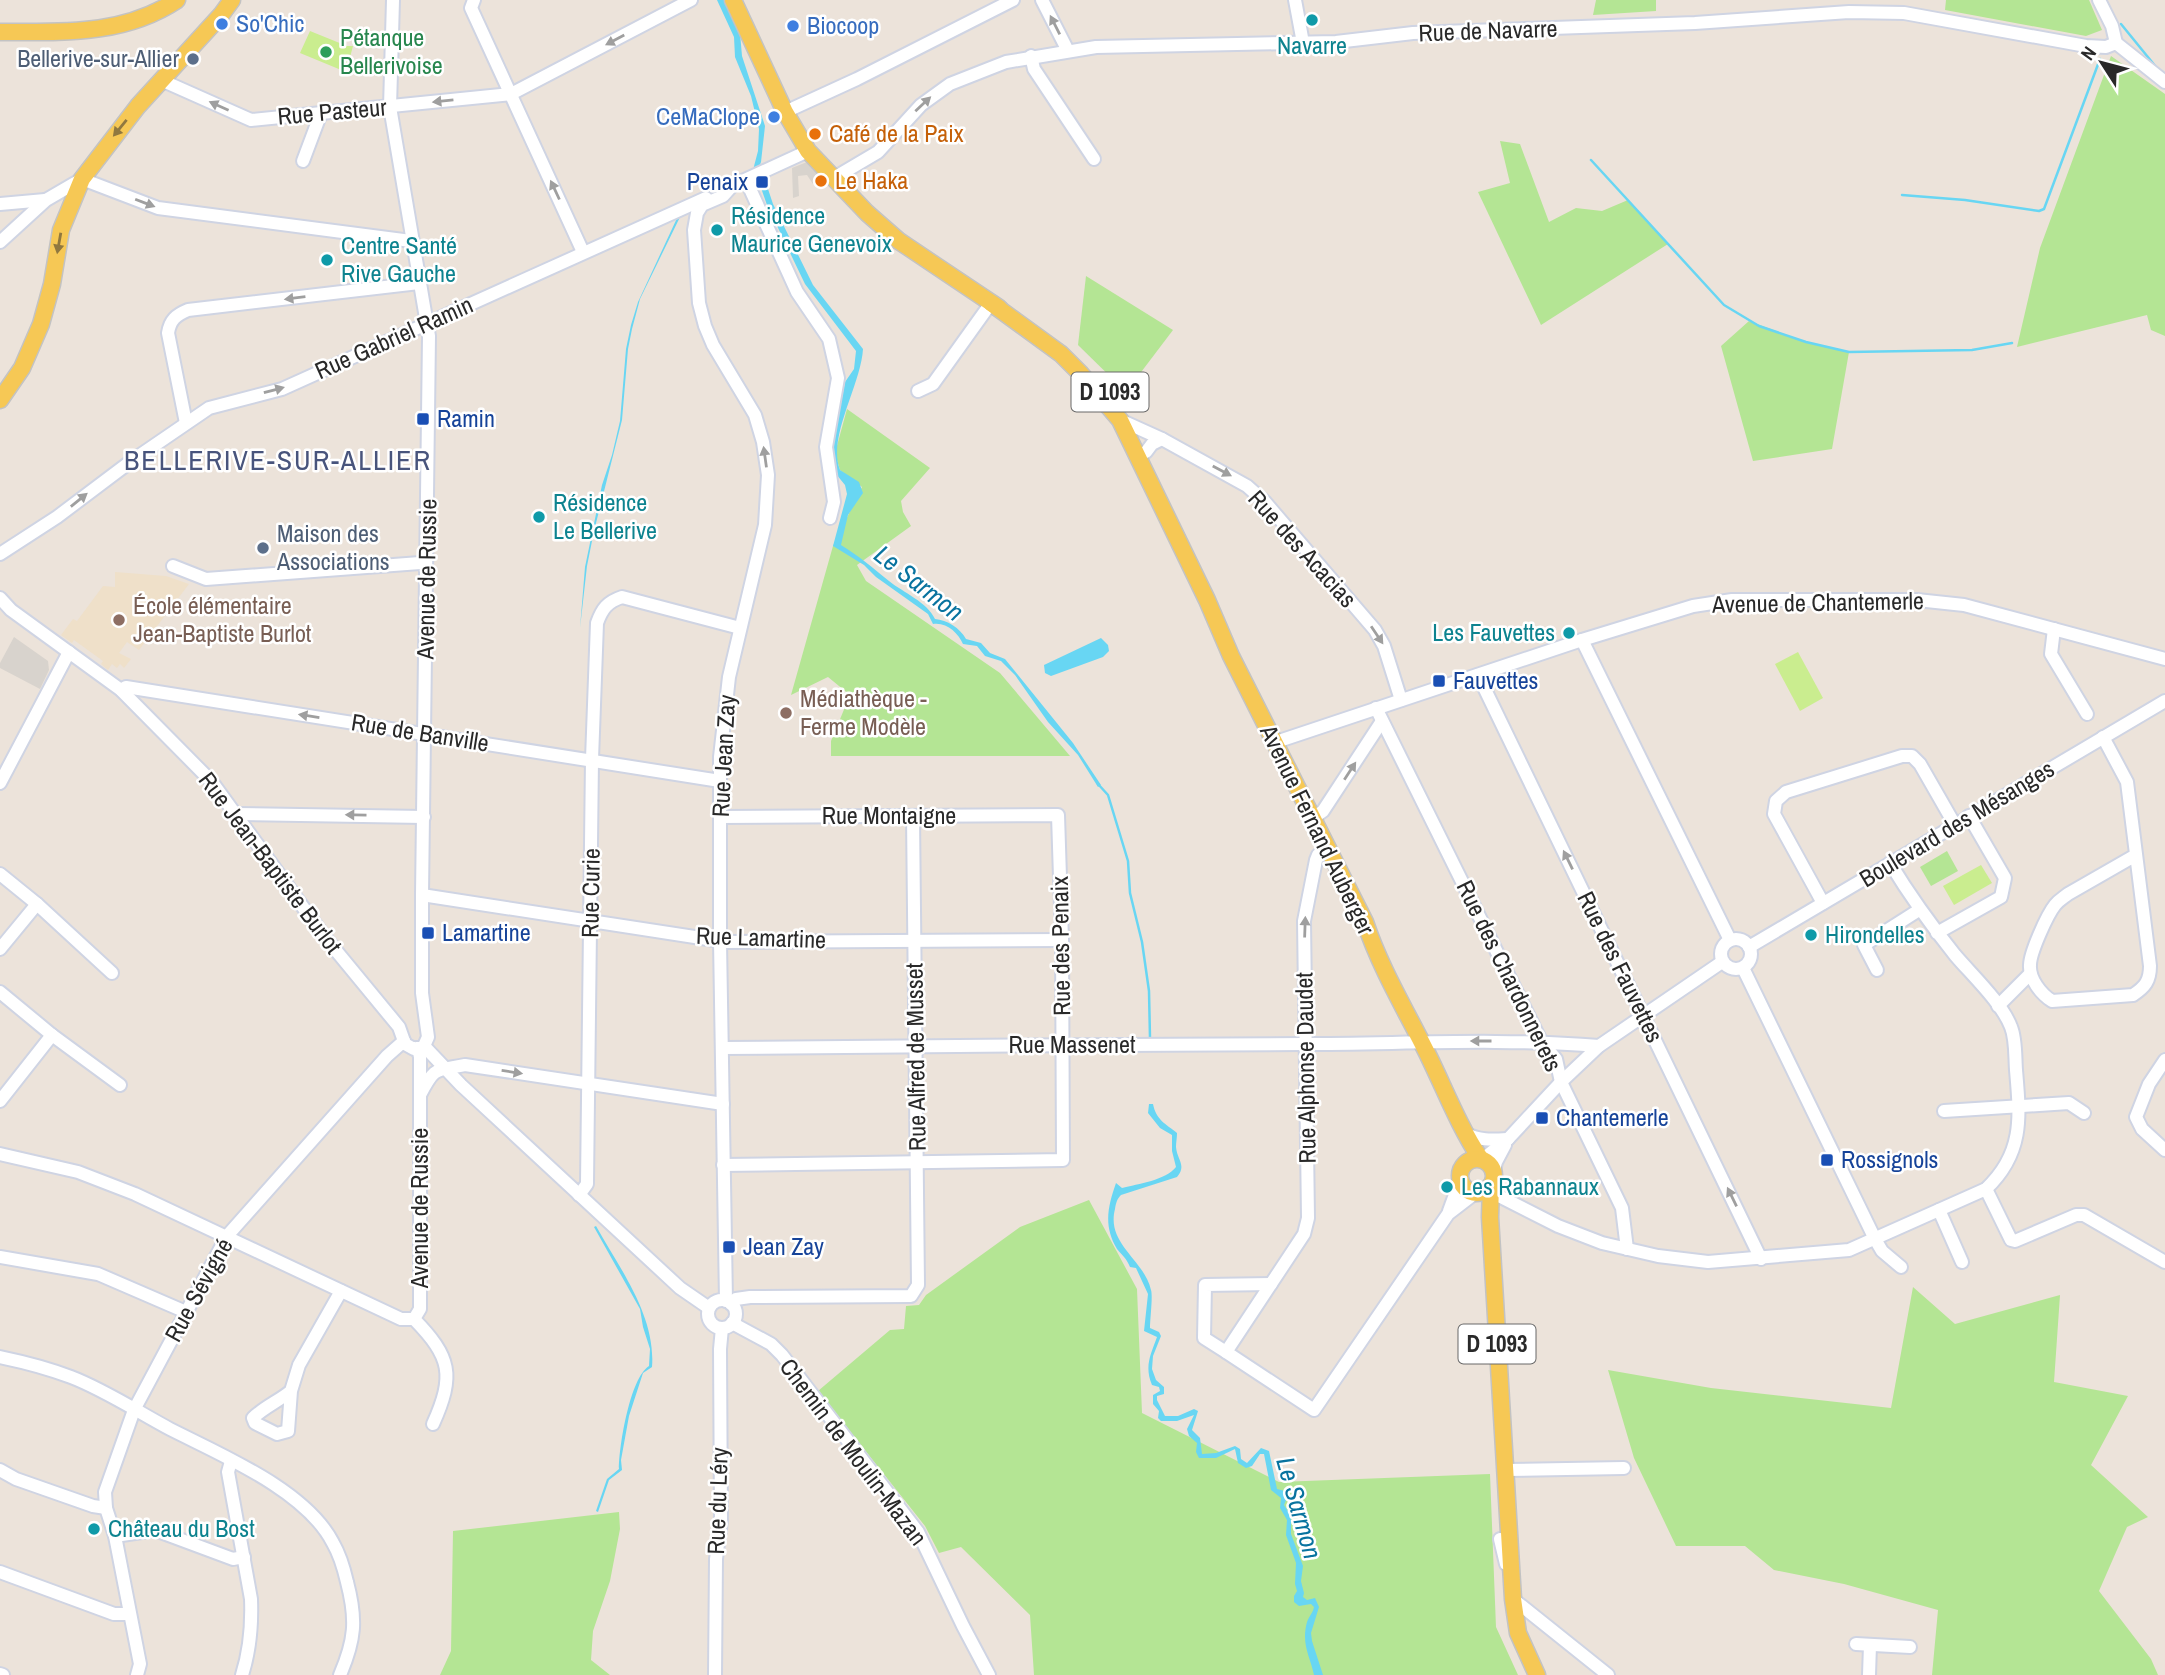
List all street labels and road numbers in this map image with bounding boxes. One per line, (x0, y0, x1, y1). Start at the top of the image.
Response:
street label: Rue de Navarre (1418, 12, 1558, 48)
street label: Rue Pasteur (276, 90, 388, 132)
street label: Rue Gabriel Ramin (310, 288, 478, 386)
road number: D 1093 (1072, 372, 1148, 412)
street label: Rue des Acacias (1241, 483, 1364, 614)
street label: Avenue de Russie (409, 498, 443, 660)
street label: Avenue de Chantemerle (1711, 584, 1924, 620)
street label: Rue Jean Zay (704, 694, 742, 818)
street label: Rue de Banville (349, 705, 491, 759)
street label: Avenue Fernand Auberger (1253, 718, 1383, 940)
street label: Boulevard des Mésanges (1853, 752, 2060, 894)
street label: Rue Jean-Baptiste Burlot (192, 765, 350, 960)
street label: Rue Montaigne (822, 799, 956, 831)
street label: Rue Curie (573, 848, 607, 938)
street label: Rue des Chardonnerets (1450, 875, 1570, 1076)
street label: Rue des Penaix (1043, 876, 1077, 1016)
street label: Rue des Fauvettes (1571, 886, 1671, 1047)
street label: Rue Lamartine (695, 919, 827, 955)
street label: Rue Alfred de Musset (897, 962, 933, 1151)
street label: Rue Alphonse Daudet (1287, 971, 1323, 1164)
street label: Rue Massenet (1009, 1028, 1136, 1060)
street label: Avenue de Russie (403, 1128, 435, 1289)
street label: Rue Sévigné (157, 1232, 240, 1347)
road number: D 1093 (1458, 1324, 1536, 1364)
street label: Chemin de Moulin-Mazan (773, 1351, 935, 1551)
street label: Rue du Léry (699, 1447, 735, 1555)

